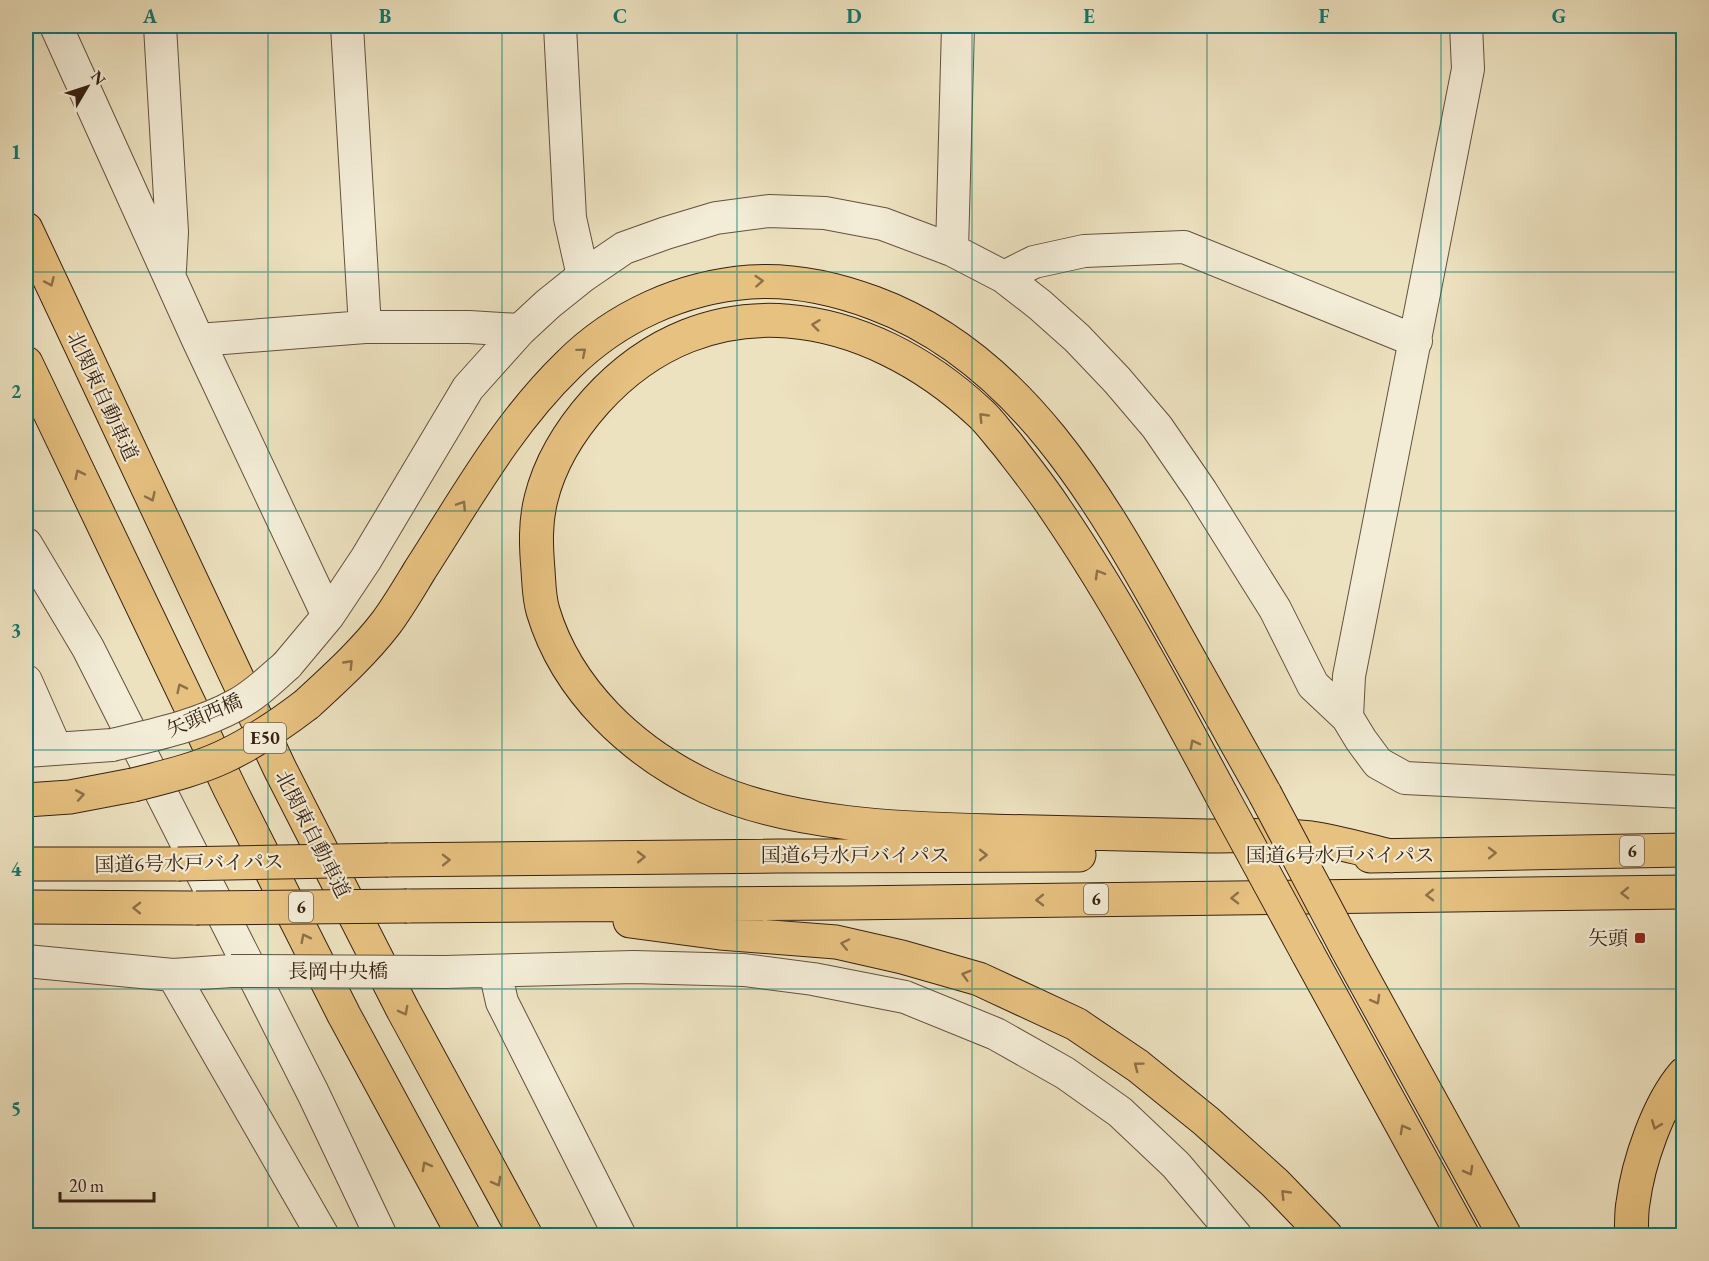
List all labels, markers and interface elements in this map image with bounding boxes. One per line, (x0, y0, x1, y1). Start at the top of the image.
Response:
text: A (142, 3, 158, 29)
text: B (379, 3, 391, 29)
text: C (613, 3, 627, 29)
text: D (846, 3, 862, 29)
text: E (1083, 3, 1095, 29)
text: F (1319, 3, 1330, 29)
text: G (1552, 3, 1566, 29)
north arrow (57, 57, 117, 117)
text: N (86, 66, 111, 90)
text: 1 (11, 139, 21, 165)
one-way arrow (754, 275, 764, 288)
one-way arrow (42, 276, 54, 287)
one-way arrow (811, 319, 820, 332)
street label: 北関東自動車道 (62, 327, 144, 465)
one-way arrow (575, 349, 586, 360)
text: 2 (11, 378, 22, 404)
one-way arrow (980, 414, 991, 425)
one-way arrow (74, 470, 86, 481)
one-way arrow (143, 490, 155, 501)
one-way arrow (455, 501, 466, 512)
one-way arrow (1094, 570, 1106, 580)
text: 3 (11, 617, 21, 643)
one-way arrow (342, 660, 353, 670)
one-way arrow (177, 683, 189, 694)
street label: 矢頭西橋 (162, 687, 246, 743)
road number: E50 (244, 723, 286, 753)
one-way arrow (1190, 740, 1201, 750)
street label: 北関東自動車道 (270, 766, 356, 902)
one-way arrow (74, 789, 84, 802)
road number: 6 (1620, 836, 1644, 866)
street label: 国道6号水戸バイパス (760, 842, 950, 868)
street label: 国道6号水戸バイパス (1245, 842, 1435, 868)
one-way arrow (1487, 847, 1496, 860)
street label: 国道6号水戸バイパス (94, 848, 284, 878)
one-way arrow (979, 849, 988, 861)
one-way arrow (637, 851, 646, 863)
one-way arrow (442, 853, 451, 866)
text: 4 (11, 856, 22, 882)
road number: 6 (1084, 884, 1108, 914)
one-way arrow (1621, 886, 1630, 899)
one-way arrow (1426, 889, 1435, 901)
one-way arrow (1231, 891, 1240, 904)
road number: 6 (289, 892, 313, 922)
one-way arrow (1036, 894, 1045, 906)
one-way arrow (133, 902, 142, 914)
place label: 矢頭 (1588, 925, 1628, 951)
marker: 矢頭 (1633, 931, 1647, 945)
one-way arrow (301, 934, 312, 944)
one-way arrow (840, 938, 850, 951)
street label: 長岡中央橋 (288, 958, 388, 984)
one-way arrow (961, 970, 972, 982)
one-way arrow (1368, 994, 1380, 1004)
one-way arrow (397, 1005, 408, 1015)
one-way arrow (1133, 1062, 1144, 1073)
text: 5 (11, 1095, 21, 1121)
one-way arrow (1650, 1119, 1663, 1130)
one-way arrow (1400, 1125, 1412, 1135)
one-way arrow (422, 1162, 433, 1172)
scale bar (60, 1165, 154, 1203)
one-way arrow (1462, 1165, 1473, 1175)
text: 20 m (69, 1174, 104, 1197)
one-way arrow (490, 1176, 501, 1186)
one-way arrow (1281, 1190, 1292, 1200)

